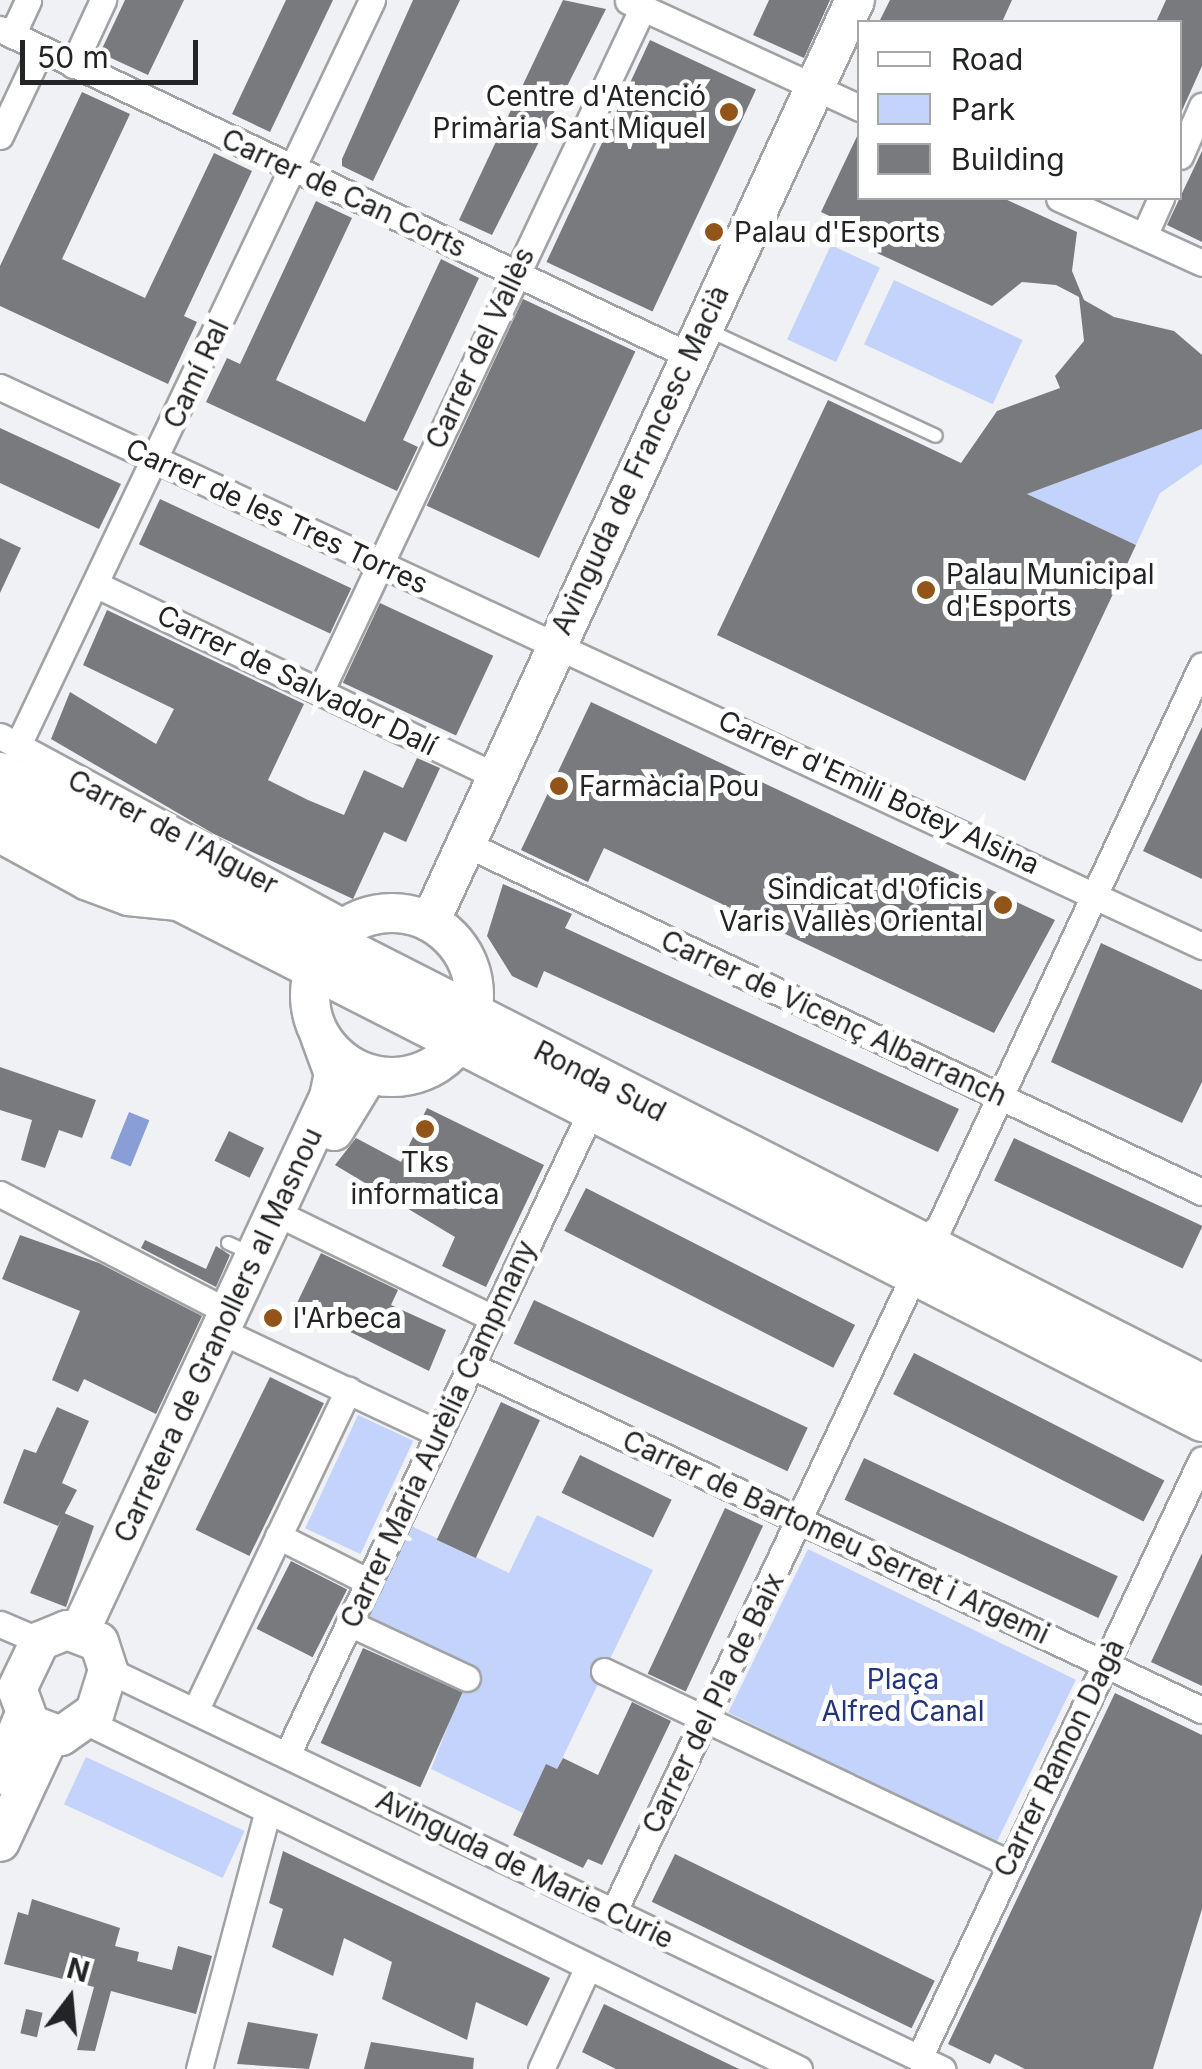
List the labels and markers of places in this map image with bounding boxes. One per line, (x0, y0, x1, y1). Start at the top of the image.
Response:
place label: Centre d'Atenció Primària Sant Miquel (433, 79, 706, 145)
marker: Centre d'Atenció Primària Sant Miquel (716, 99, 742, 125)
place label: Palau d'Esports (734, 215, 940, 249)
marker: Palau d'Esports (703, 221, 725, 243)
place label: Palau Municipal d'Esports (946, 557, 1154, 623)
marker: Palau Municipal d'Esports (915, 579, 937, 601)
place label: Farmàcia Pou (579, 769, 759, 803)
marker: Farmàcia Pou (548, 775, 570, 797)
place label: Sindicat d'Oficis Varis Vallès Oriental (719, 872, 983, 938)
marker: Sindicat d'Oficis Varis Vallès Oriental (992, 894, 1014, 916)
marker: Tks informatica (414, 1118, 436, 1140)
place label: Tks informatica (351, 1145, 499, 1211)
place label: l'Arbeca (293, 1301, 402, 1335)
marker: l'Arbeca (262, 1307, 284, 1329)

